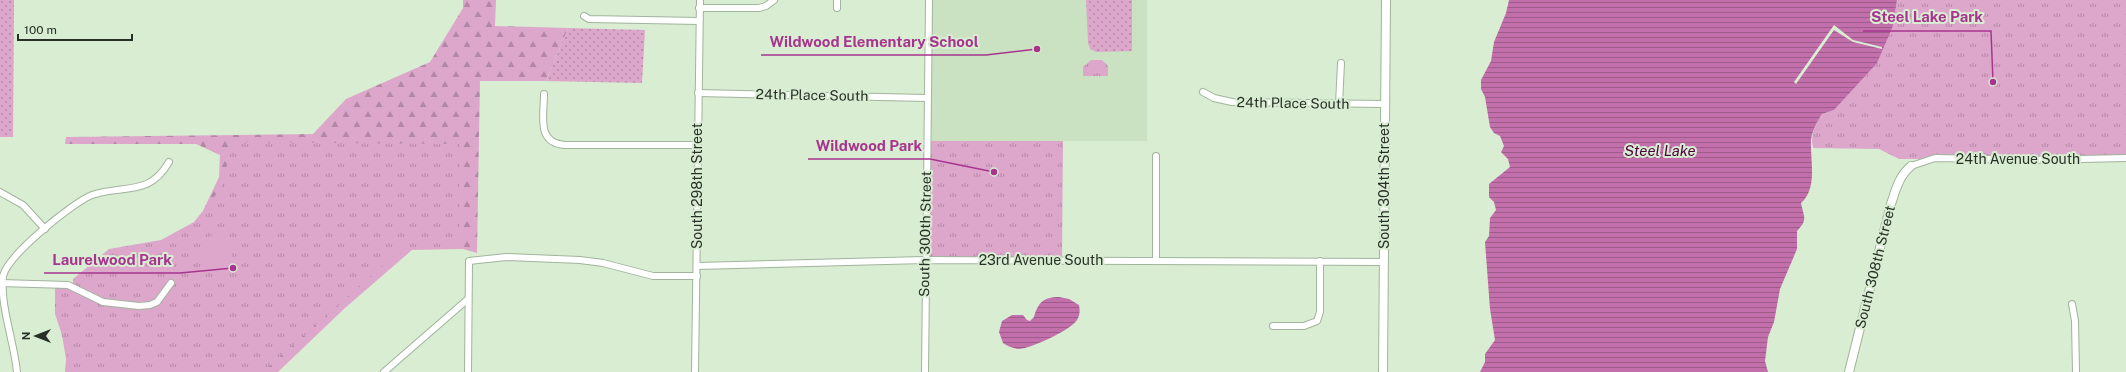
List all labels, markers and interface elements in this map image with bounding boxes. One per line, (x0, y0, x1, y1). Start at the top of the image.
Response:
callout: Steel Lake Park (1863, 4, 1991, 31)
text: Steel Lake Park (1871, 8, 1983, 25)
scale bar (18, 16, 132, 42)
text: 100 m (24, 23, 57, 37)
callout: Wildwood Elementary School (761, 28, 986, 55)
text: Wildwood Elementary School (769, 33, 979, 50)
street label: 24th Place South (756, 86, 868, 104)
street label: 24th Place South (1237, 94, 1349, 112)
street label: South 298th Street (689, 123, 705, 249)
street label: South 304th Street (1376, 123, 1392, 249)
callout: Wildwood Park (808, 132, 930, 159)
text: Wildwood Park (816, 137, 923, 154)
water label: Steel Lake (1624, 142, 1696, 159)
street label: 24th Avenue South (1956, 151, 2080, 167)
street label: South 300th Street (916, 171, 934, 297)
street label: South 308th Street (1852, 204, 1898, 330)
callout: Laurelwood Park (44, 246, 180, 273)
text: Laurelwood Park (52, 251, 172, 268)
street label: 23rd Avenue South (979, 252, 1103, 268)
north arrow (16, 316, 56, 356)
text: N (20, 332, 32, 340)

